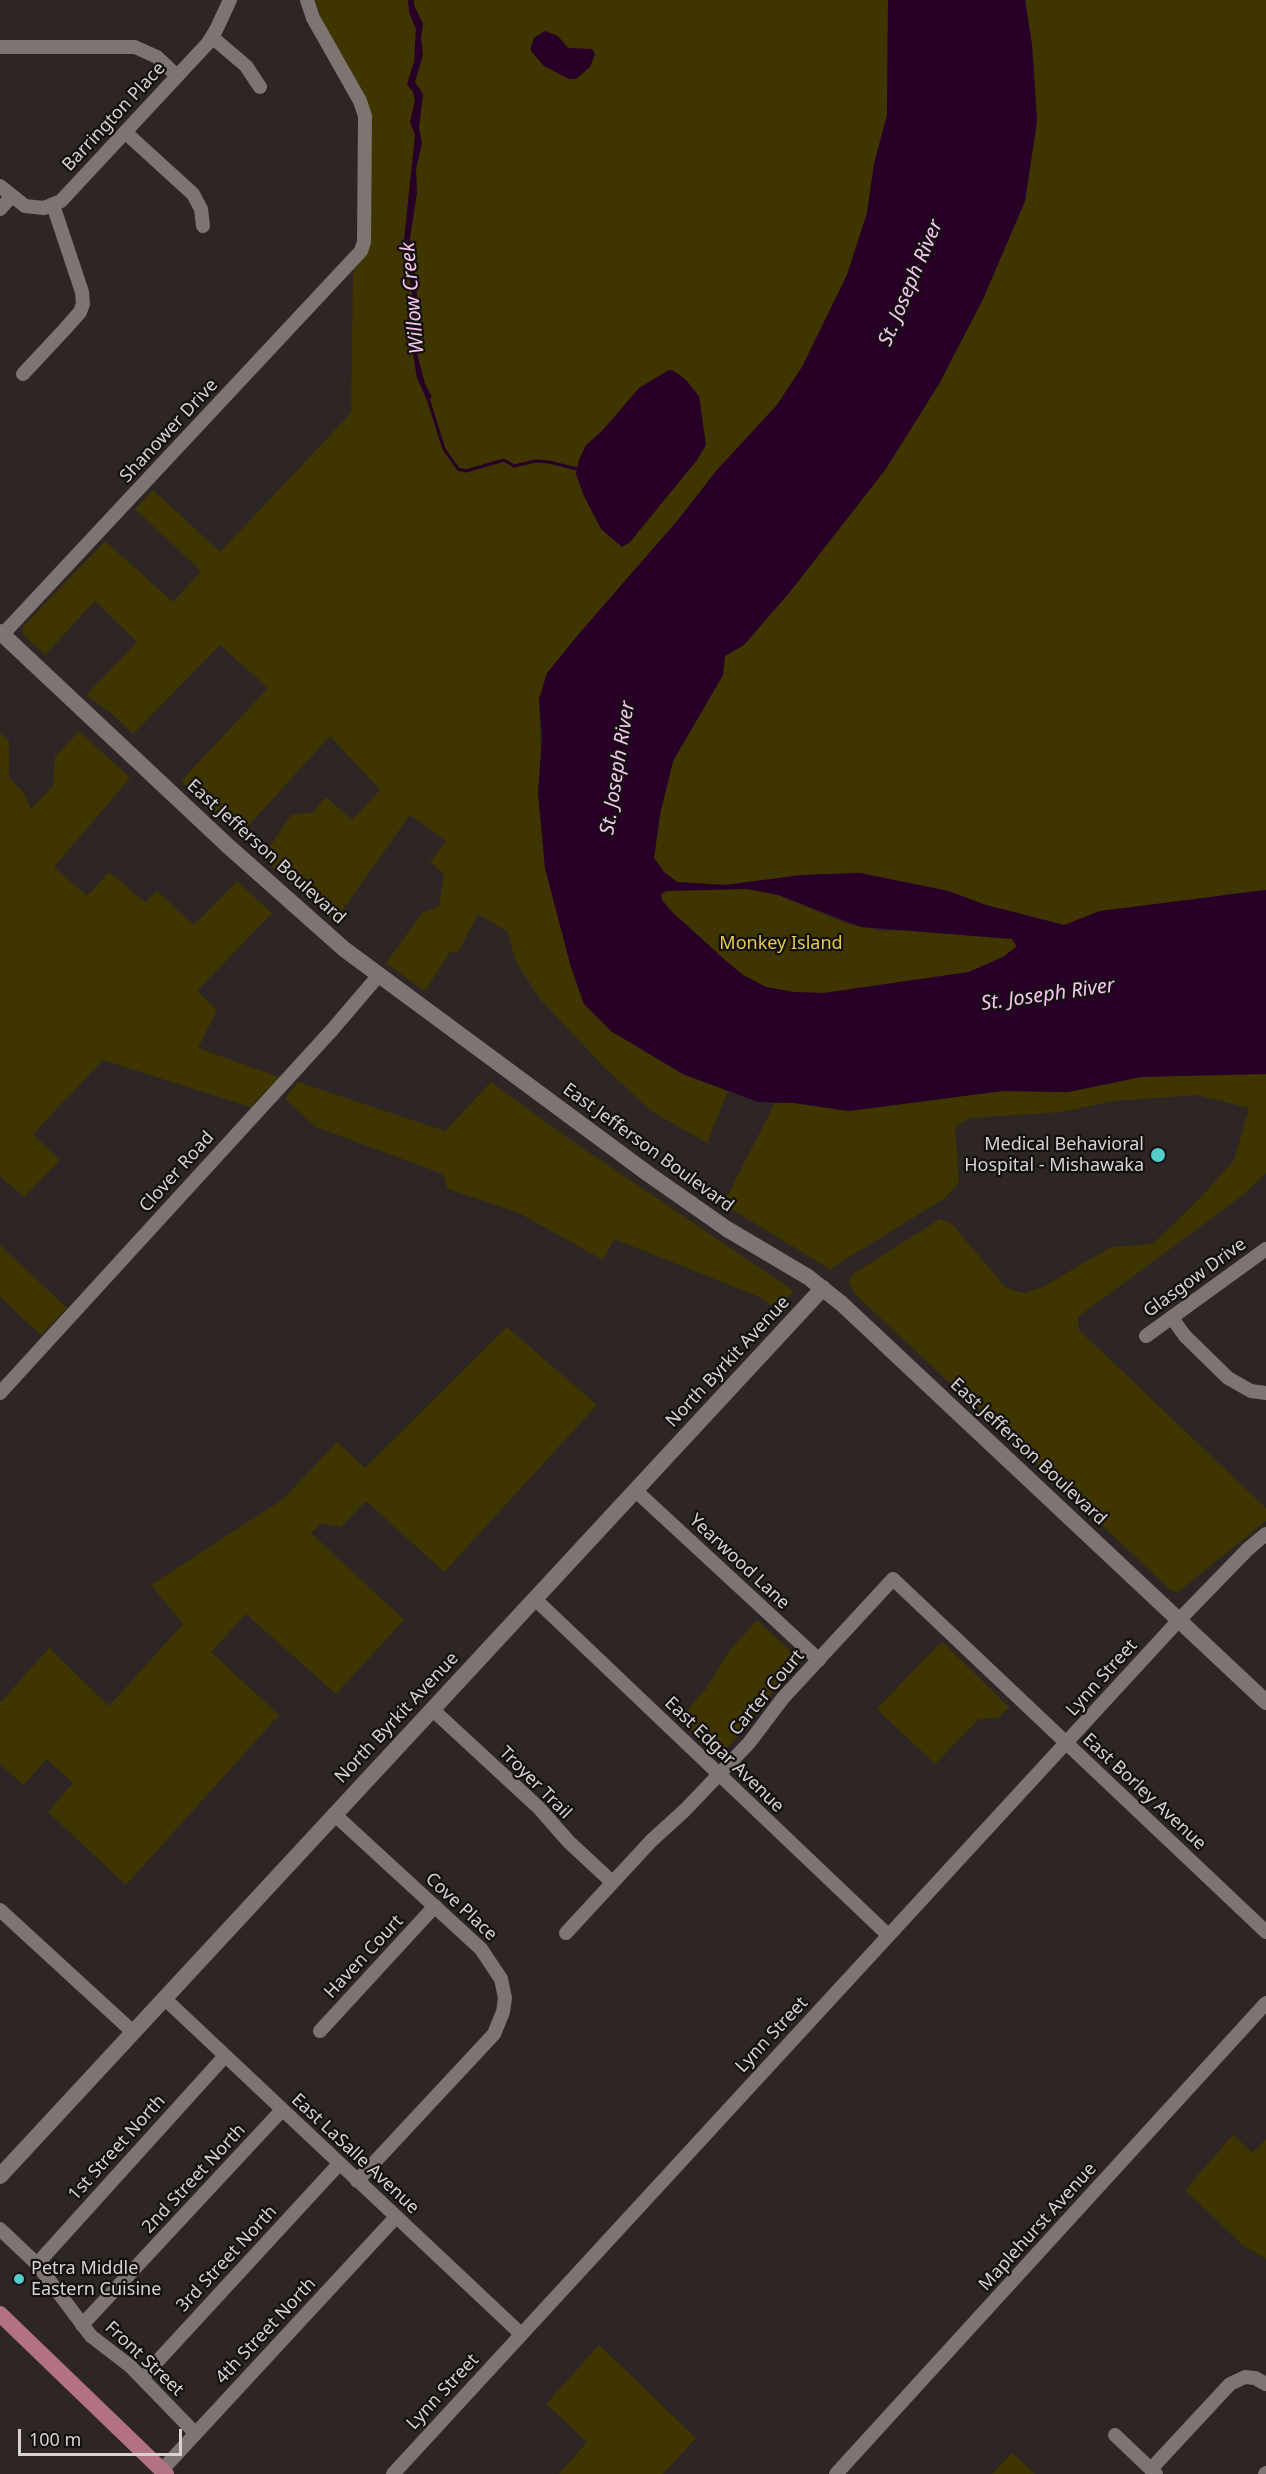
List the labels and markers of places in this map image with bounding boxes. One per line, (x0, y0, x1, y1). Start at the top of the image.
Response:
place label: Medical Behavioral Hospital - Mishawaka (964, 1134, 1144, 1176)
marker: Medical Behavioral Hospital - Mishawaka (1149, 1146, 1167, 1164)
place label: Petra Middle Eastern Cuisine (31, 2258, 161, 2300)
marker: Petra Middle Eastern Cuisine (12, 2272, 26, 2286)

